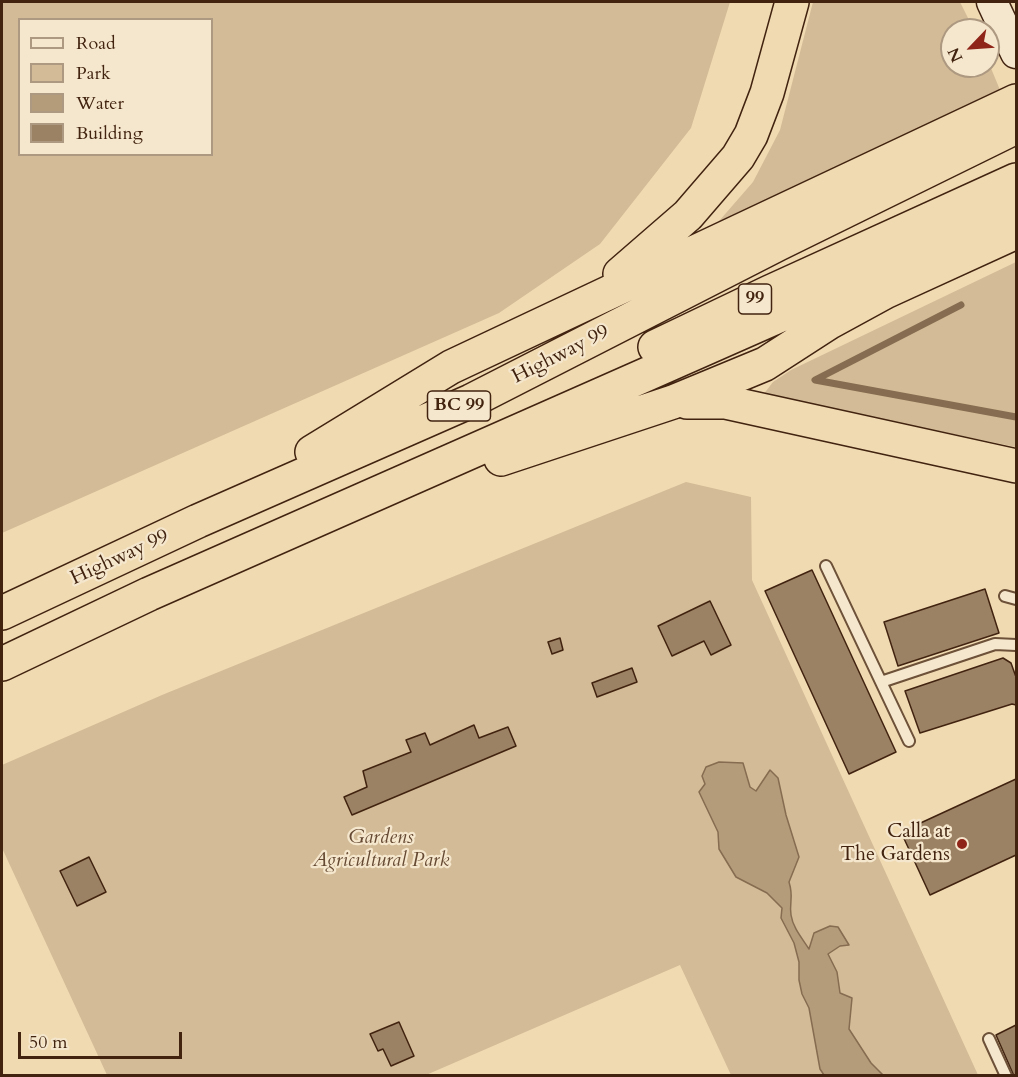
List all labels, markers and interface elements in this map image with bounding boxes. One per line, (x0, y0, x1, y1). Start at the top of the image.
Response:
legend (18, 18, 213, 156)
north arrow (940, 18, 1000, 78)
text: Road (76, 31, 116, 56)
text: N (943, 44, 968, 66)
text: Park (76, 61, 111, 86)
text: Water (76, 91, 124, 116)
text: Building (76, 121, 143, 146)
road number: 99 (738, 284, 771, 314)
street label: Highway 99 (508, 320, 614, 390)
road number: BC 99 (428, 391, 490, 421)
street label: Highway 99 (67, 525, 173, 591)
place label: Calla at The Gardens (840, 820, 950, 867)
park label: Gardens Agricultural Park (313, 826, 449, 873)
marker: Calla at The Gardens (955, 837, 969, 851)
scale bar (21, 1020, 184, 1058)
text: 50 m (29, 1030, 68, 1055)

